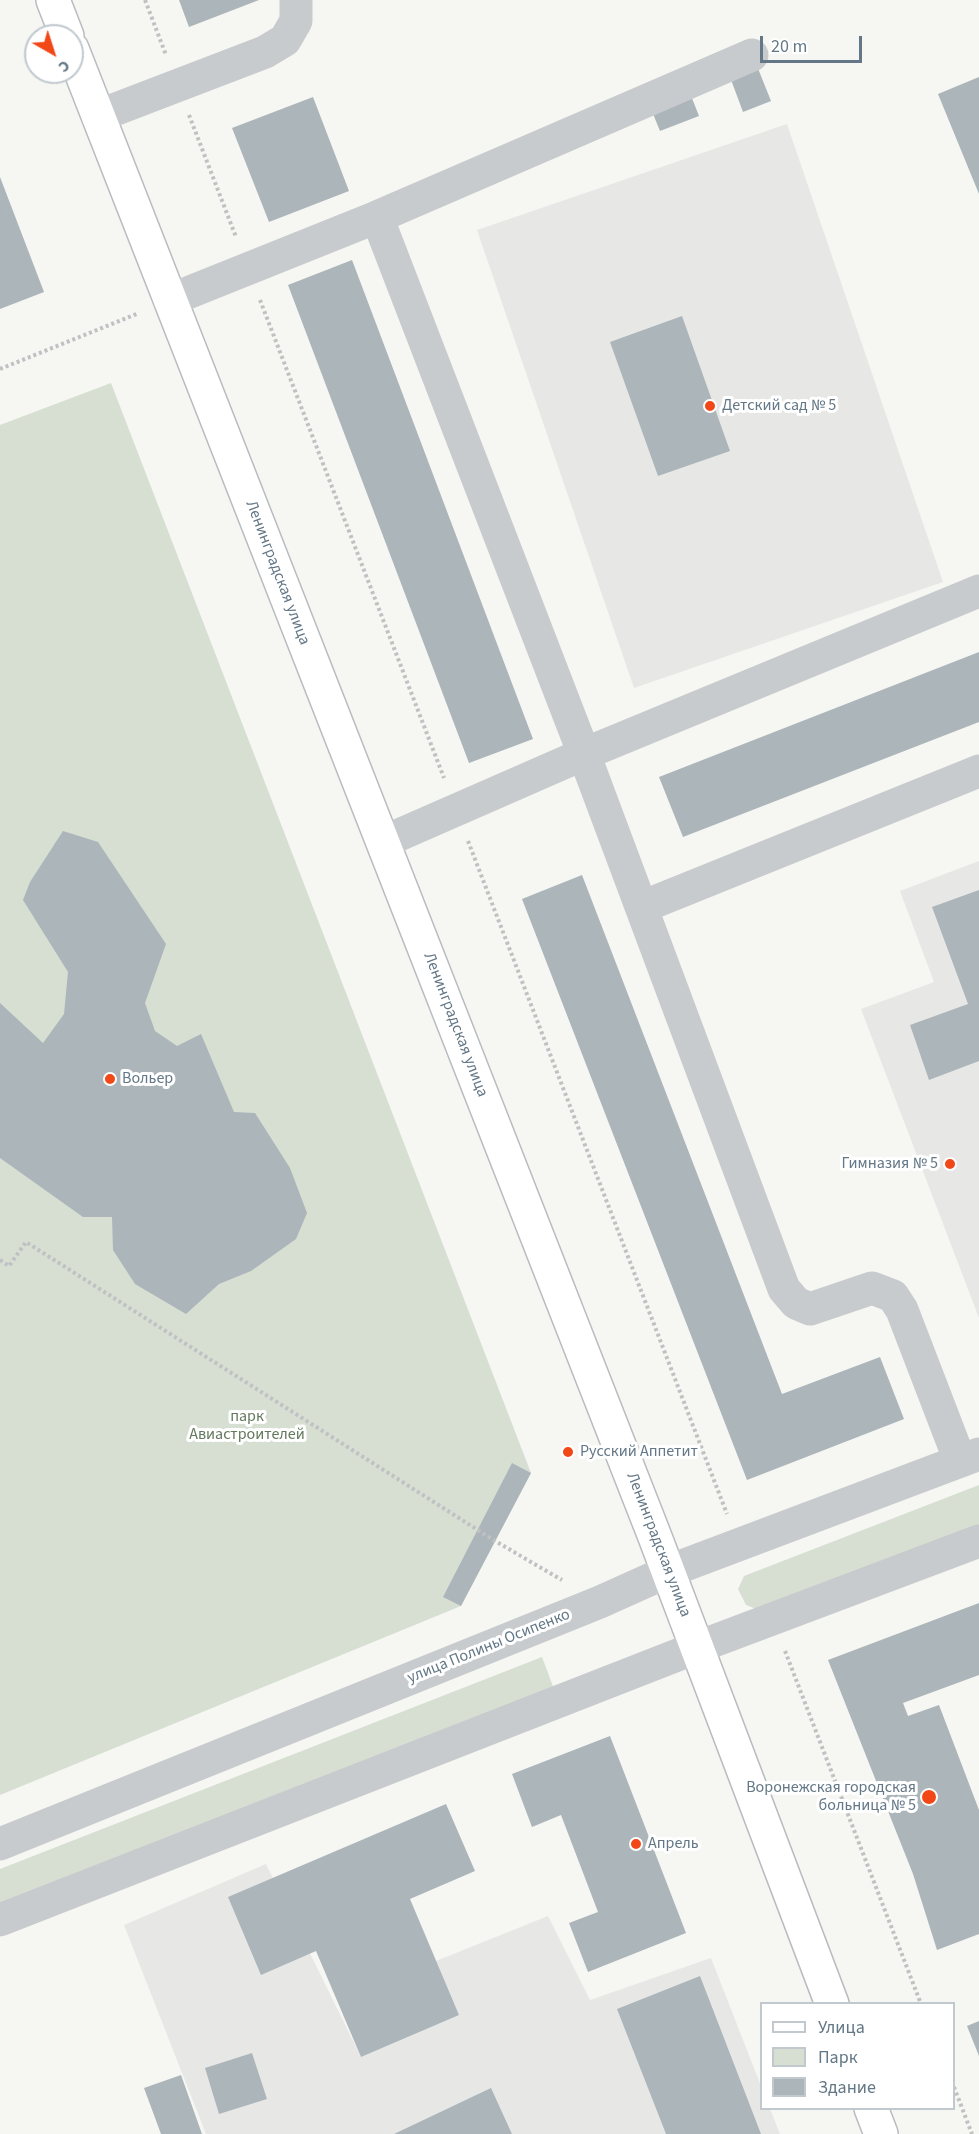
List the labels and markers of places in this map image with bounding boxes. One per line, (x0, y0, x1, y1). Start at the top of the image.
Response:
place label: Детский сад № 5 (722, 396, 836, 416)
marker: Детский сад № 5 (703, 399, 717, 413)
place label: Вольер (122, 1069, 173, 1089)
marker: Вольер (103, 1072, 117, 1086)
place label: Гимназия № 5 (842, 1154, 938, 1174)
marker: Гимназия № 5 (943, 1157, 957, 1171)
place label: Русский Аппетит (580, 1442, 698, 1462)
marker: Русский Аппетит (561, 1445, 575, 1459)
place label: Воронежская городская больница № 5 (746, 1778, 916, 1816)
marker: Воронежская городская больница № 5 (920, 1788, 938, 1806)
place label: Апрель (648, 1834, 699, 1854)
marker: Апрель (629, 1837, 643, 1851)

